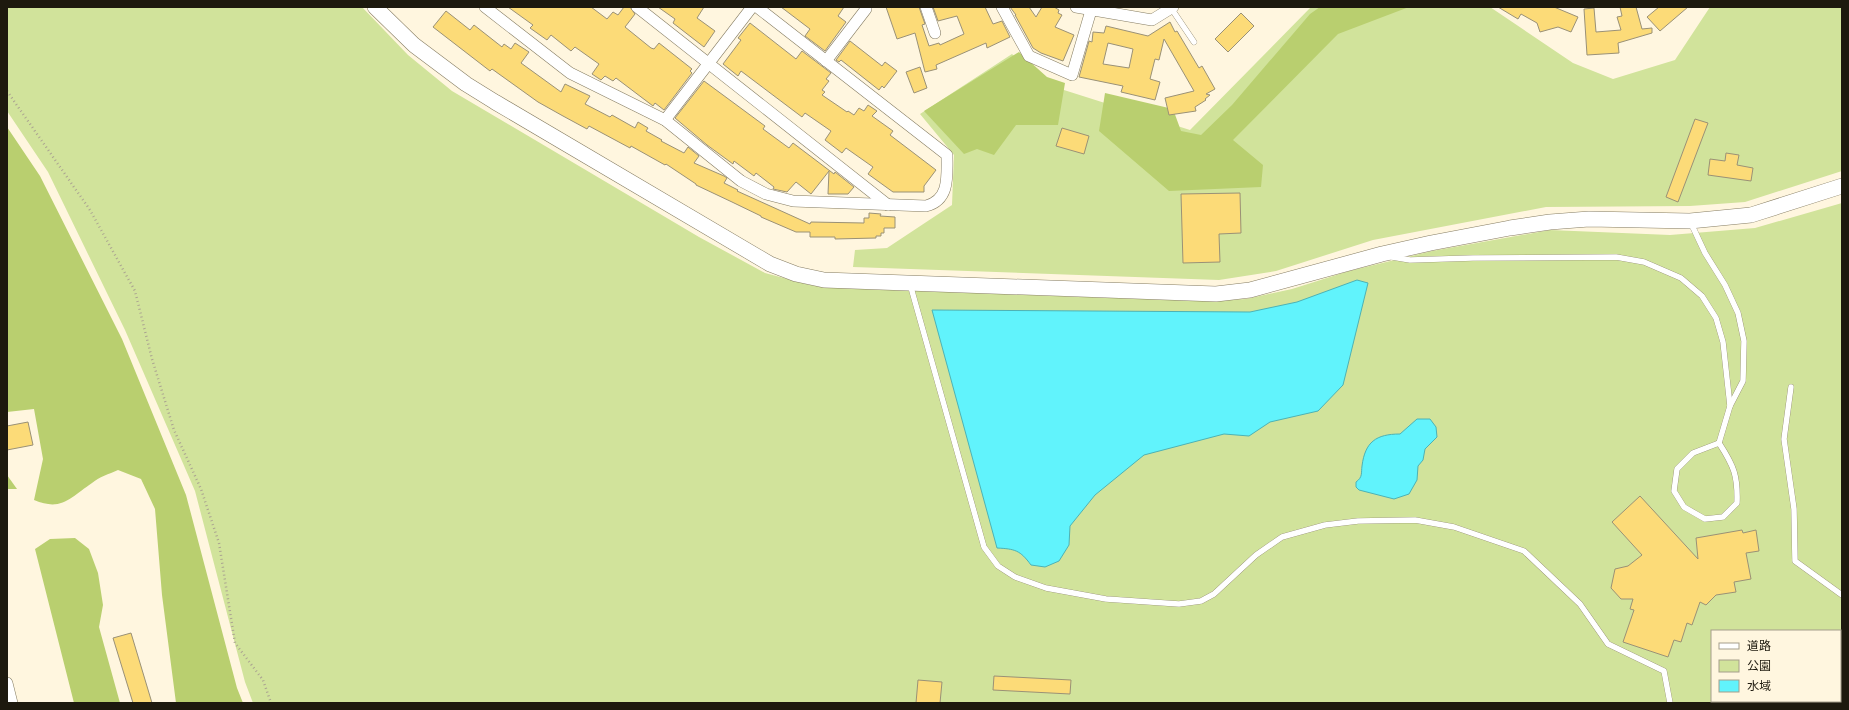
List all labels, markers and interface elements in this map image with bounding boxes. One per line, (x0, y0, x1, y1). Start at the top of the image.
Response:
legend (1711, 630, 1841, 702)
text: 道路 (1747, 636, 1771, 654)
text: 公園 (1747, 656, 1771, 674)
text: 水域 (1747, 676, 1771, 694)

